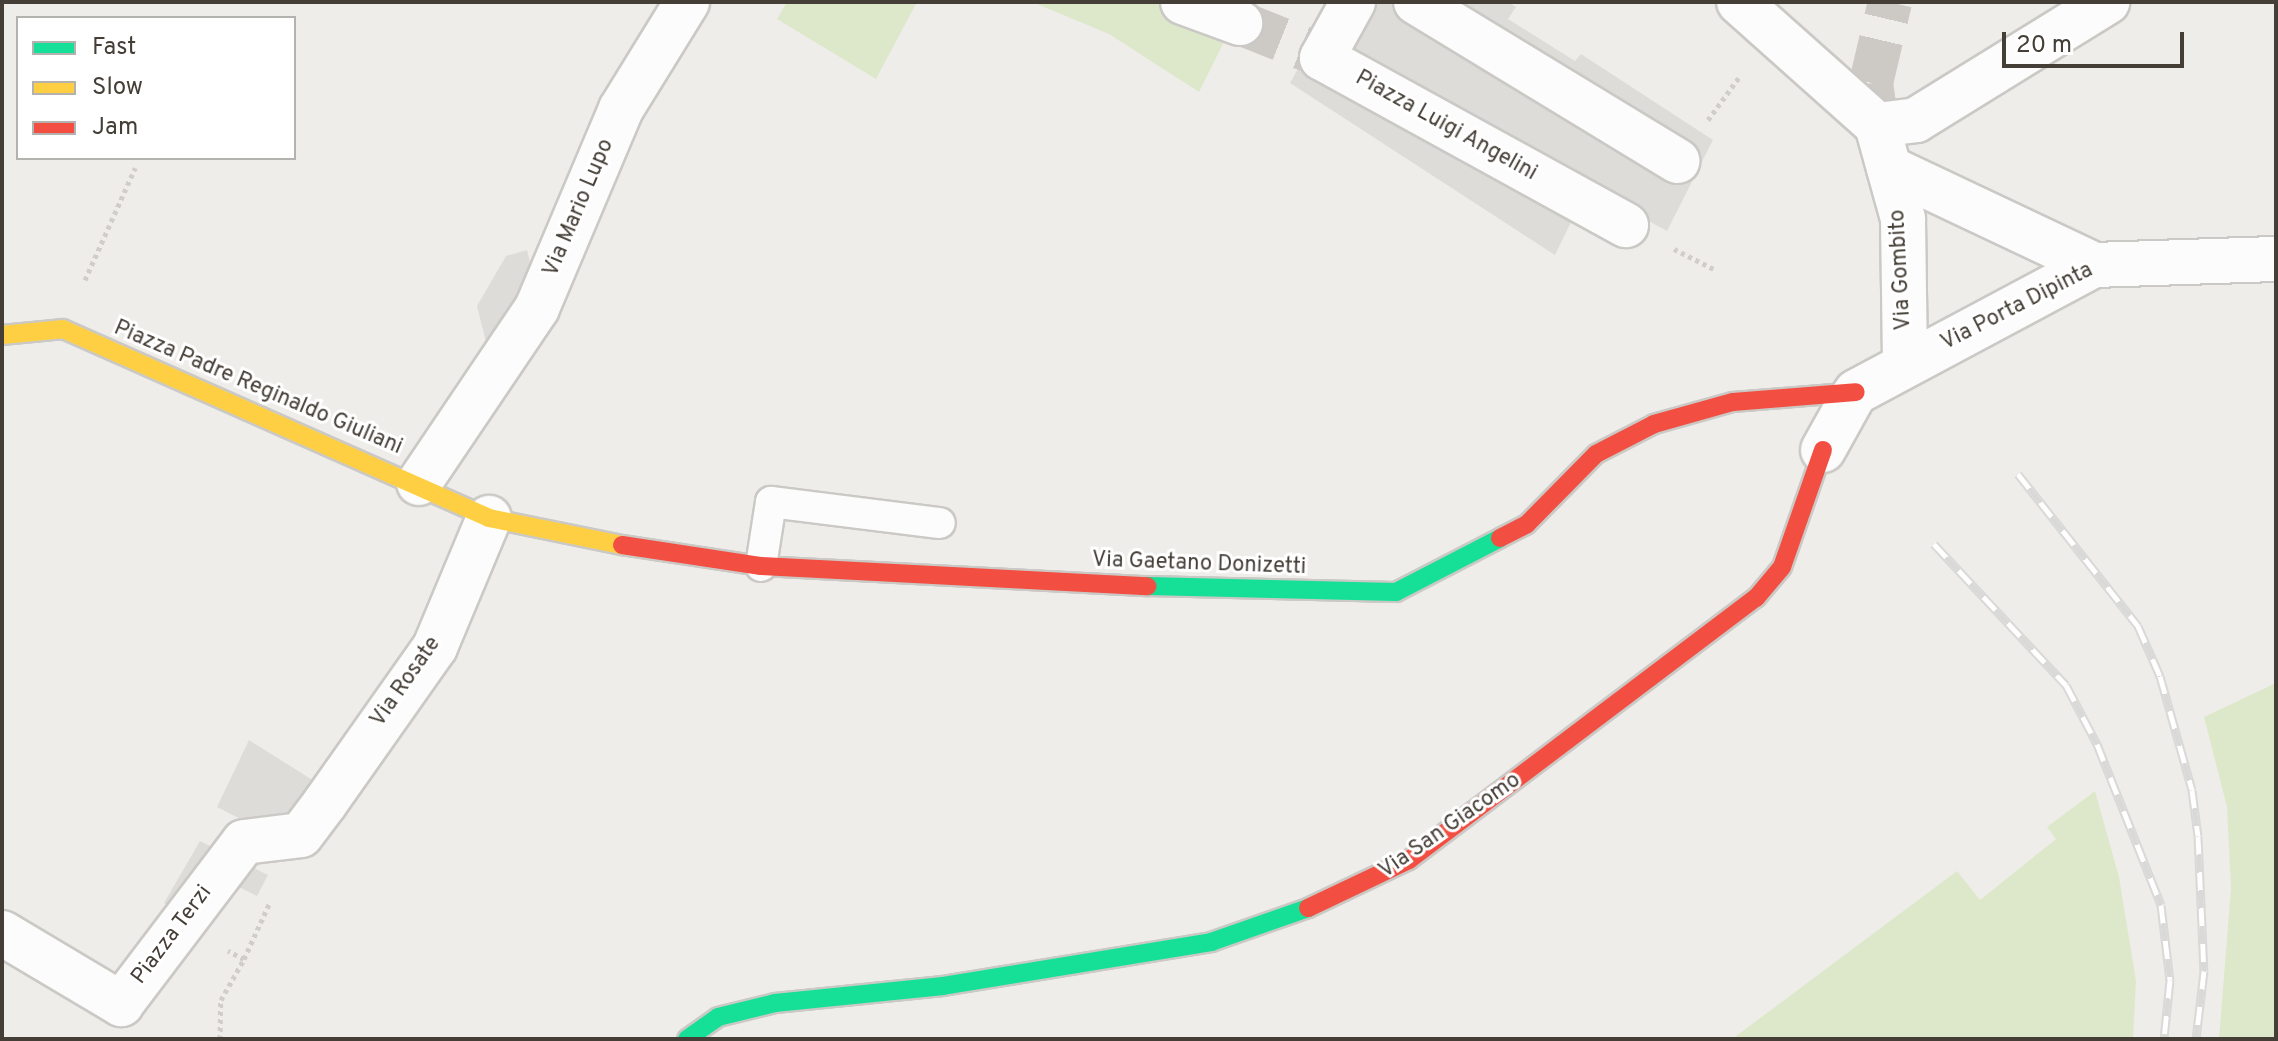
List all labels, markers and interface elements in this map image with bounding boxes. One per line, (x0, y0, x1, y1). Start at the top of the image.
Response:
legend (16, 16, 296, 160)
scale bar (2006, 16, 2188, 66)
text: 20 m (2016, 31, 2072, 61)
text: Fast (92, 33, 136, 63)
street label: Piazza Luigi Angelini (1350, 65, 1542, 187)
text: Slow (92, 73, 143, 103)
text: Jam (92, 113, 138, 143)
street label: Via Mario Lupo (538, 135, 620, 281)
street label: Via Gombito (1885, 209, 1917, 331)
street label: Via Porta Dipinta (1937, 257, 2097, 357)
street label: Piazza Padre Reginaldo Giuliani (110, 315, 406, 461)
street label: Via Gaetano Donizetti (1091, 547, 1307, 581)
street label: Via Rosate (365, 632, 447, 732)
street label: Via San Giacomo (1374, 767, 1526, 885)
street label: Piazza Terzi (126, 880, 218, 990)

